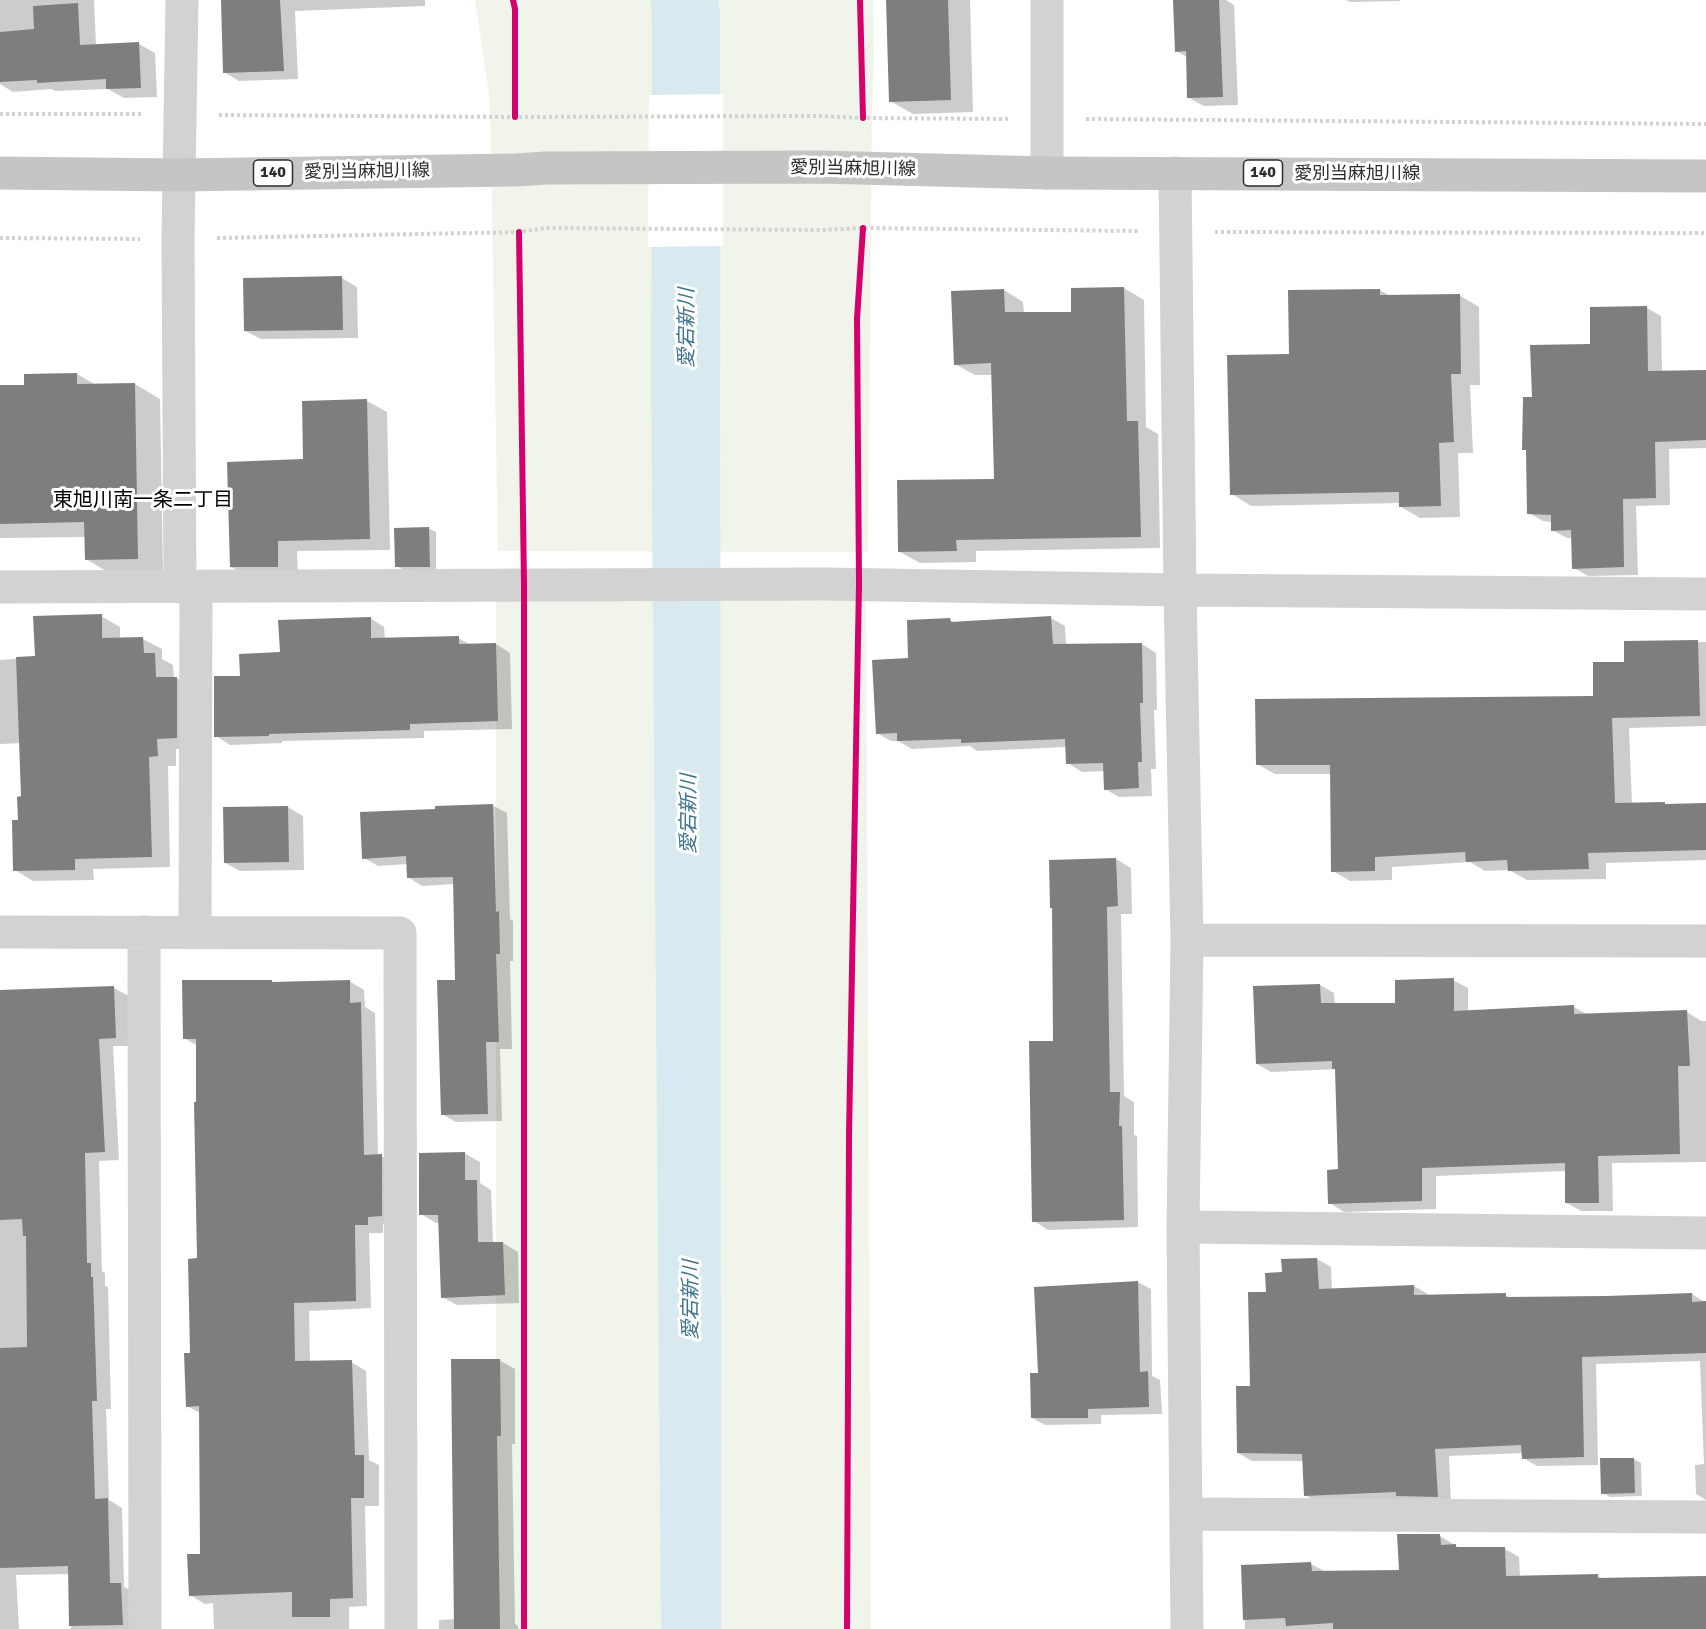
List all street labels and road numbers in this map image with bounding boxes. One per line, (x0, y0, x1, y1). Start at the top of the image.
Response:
street label: 愛別当麻旭川線 (790, 157, 916, 181)
road number: 140 (254, 160, 292, 186)
street label: 愛別当麻旭川線 (304, 160, 430, 184)
road number: 140 (1244, 160, 1282, 186)
street label: 愛別当麻旭川線 (1294, 163, 1420, 185)

